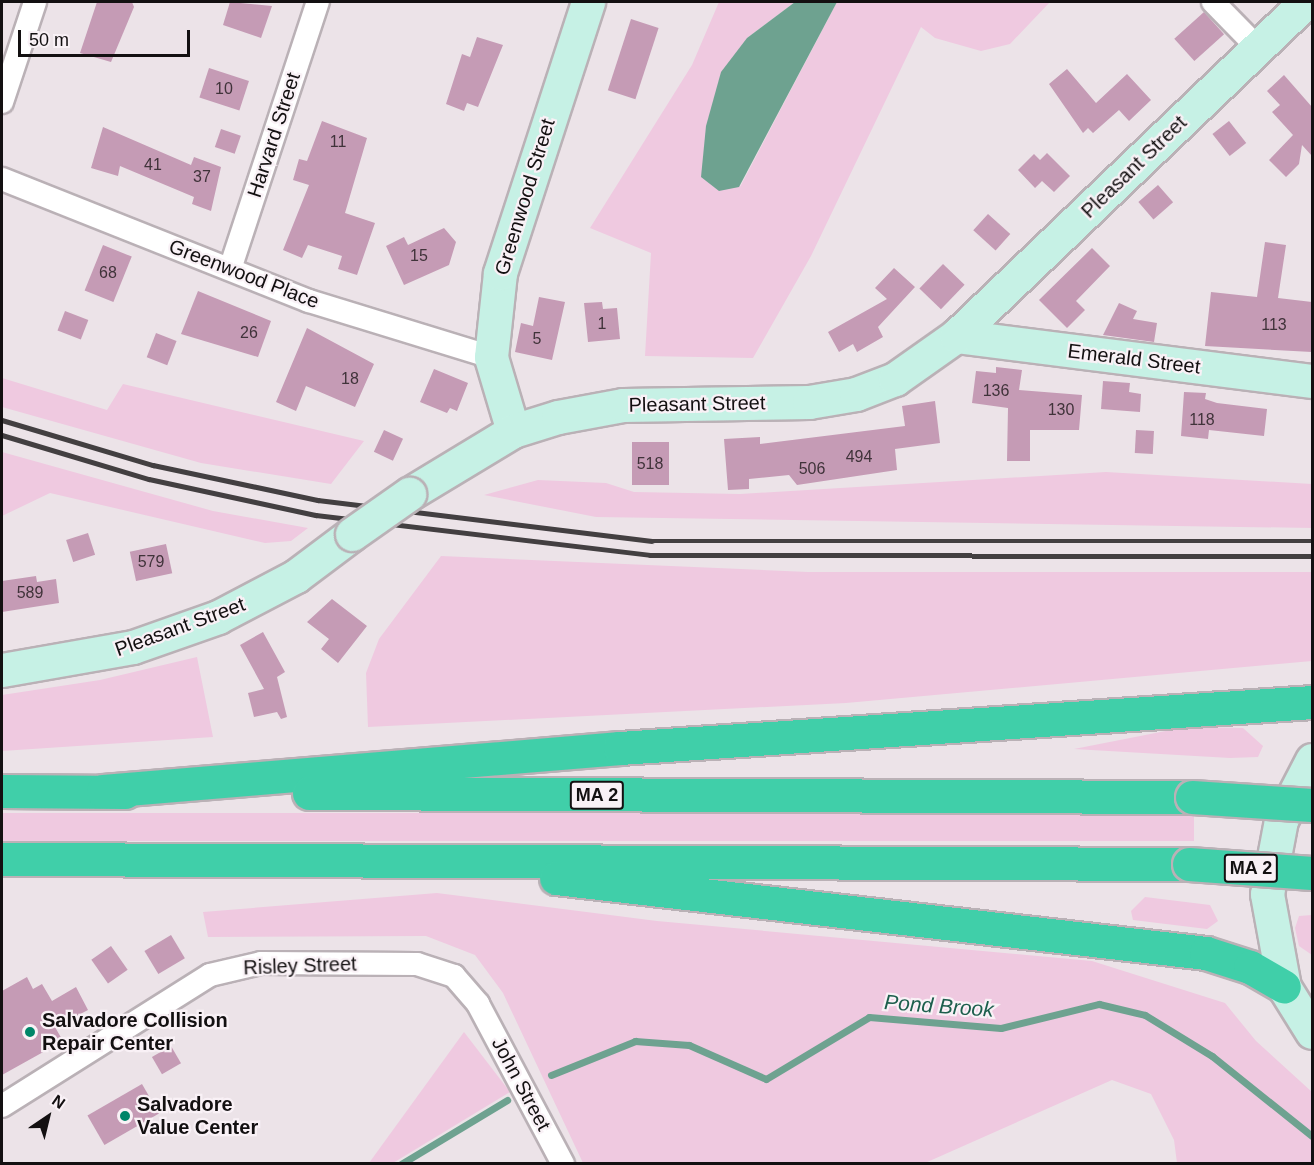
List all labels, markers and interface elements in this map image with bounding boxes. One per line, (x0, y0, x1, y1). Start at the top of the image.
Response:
scale bar (21, 18, 194, 56)
text: 50 m (29, 30, 69, 50)
street label: Harvard Street (242, 69, 306, 201)
house number: 10 (215, 79, 233, 99)
street label: Pleasant Street (1076, 111, 1192, 223)
street label: Greenwood Street (490, 116, 560, 278)
house number: 11 (330, 132, 346, 152)
house number: 41 (144, 155, 162, 175)
house number: 37 (193, 167, 211, 187)
street label: Greenwood Place (165, 234, 323, 314)
house number: 15 (410, 246, 428, 266)
house number: 68 (99, 263, 117, 283)
house number: 1 (598, 314, 606, 334)
house number: 113 (1261, 315, 1287, 335)
house number: 26 (240, 323, 258, 343)
house number: 5 (533, 329, 541, 349)
street label: Emerald Street (1066, 339, 1202, 379)
house number: 18 (341, 369, 359, 389)
house number: 136 (983, 381, 1009, 401)
street label: Pleasant Street (628, 391, 766, 417)
house number: 130 (1048, 400, 1074, 420)
house number: 118 (1189, 410, 1215, 430)
house number: 494 (846, 447, 872, 467)
house number: 518 (637, 454, 663, 474)
house number: 506 (799, 459, 825, 479)
house number: 579 (138, 552, 164, 572)
house number: 589 (17, 583, 43, 603)
street label: Pleasant Street (112, 592, 248, 662)
road number: MA 2 (568, 780, 626, 810)
road number: MA 2 (1222, 853, 1280, 883)
street label: Risley Street (243, 952, 357, 980)
water label: Pond Brook (883, 990, 995, 1022)
place label: Salvadore Collision Repair Center (42, 1008, 228, 1055)
marker: Salvadore Collision Repair Center (23, 1025, 37, 1039)
street label: John Street (486, 1033, 556, 1135)
north arrow (18, 1087, 78, 1147)
text: N (49, 1092, 68, 1112)
place label: Salvadore Value Center (137, 1092, 258, 1139)
marker: Salvadore Value Center (118, 1109, 132, 1123)

